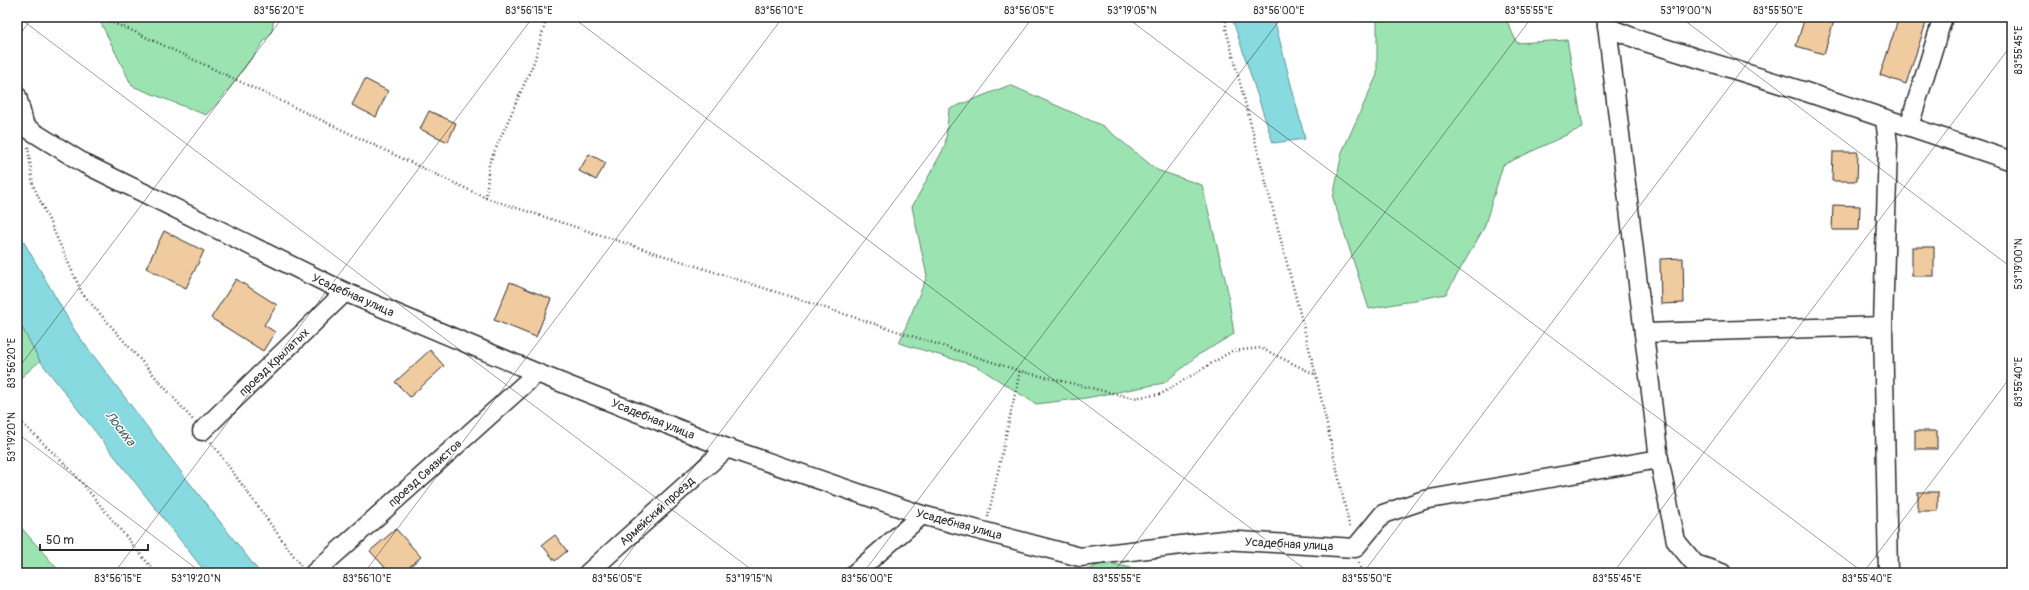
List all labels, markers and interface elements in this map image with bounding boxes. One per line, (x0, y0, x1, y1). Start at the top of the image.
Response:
text: 83°56'20"E (254, 5, 304, 17)
text: 83°56'15"E (506, 5, 552, 17)
text: 83°56'10"E (755, 5, 803, 17)
text: 83°56'05"E (1004, 5, 1054, 17)
text: 53°19'05"N (1107, 5, 1157, 17)
text: 83°56'00"E (1253, 5, 1305, 17)
text: 83°55'55"E (1505, 5, 1553, 17)
text: 53°19'00"N (1661, 5, 1712, 17)
text: 83°55'50"E (1753, 5, 1803, 17)
text: 83°55'45"E (2013, 26, 2025, 74)
text: 53°19'00"N (2013, 238, 2025, 289)
street label: Усадебная улица (309, 271, 397, 320)
street label: проезд Крылатых (236, 325, 313, 400)
text: 83°56'20"E (6, 338, 18, 388)
text: 83°55'40"E (2013, 357, 2025, 407)
street label: Усадебная улица (609, 396, 697, 443)
water label: Лосиха (102, 408, 139, 450)
text: 53°19'20"N (6, 412, 18, 462)
street label: проезд Связистов (385, 436, 465, 510)
street label: Армейский проезд (617, 473, 699, 549)
street label: Усадебная улица (914, 506, 1004, 543)
scale bar (40, 526, 148, 552)
text: 50 m (46, 533, 74, 548)
street label: Усадебная улица (1244, 535, 1334, 554)
text: 83°56'15"E (95, 573, 141, 585)
text: 53°19'20"N (171, 573, 221, 585)
text: 83°56'10"E (343, 573, 391, 585)
text: 83°56'05"E (592, 573, 642, 585)
text: 53°19'15"N (726, 573, 773, 585)
text: 83°56'00"E (841, 573, 893, 585)
text: 83°55'55"E (1093, 573, 1141, 585)
text: 83°55'50"E (1342, 573, 1392, 585)
text: 83°55'45"E (1593, 573, 1641, 585)
text: 83°55'40"E (1842, 573, 1892, 585)

